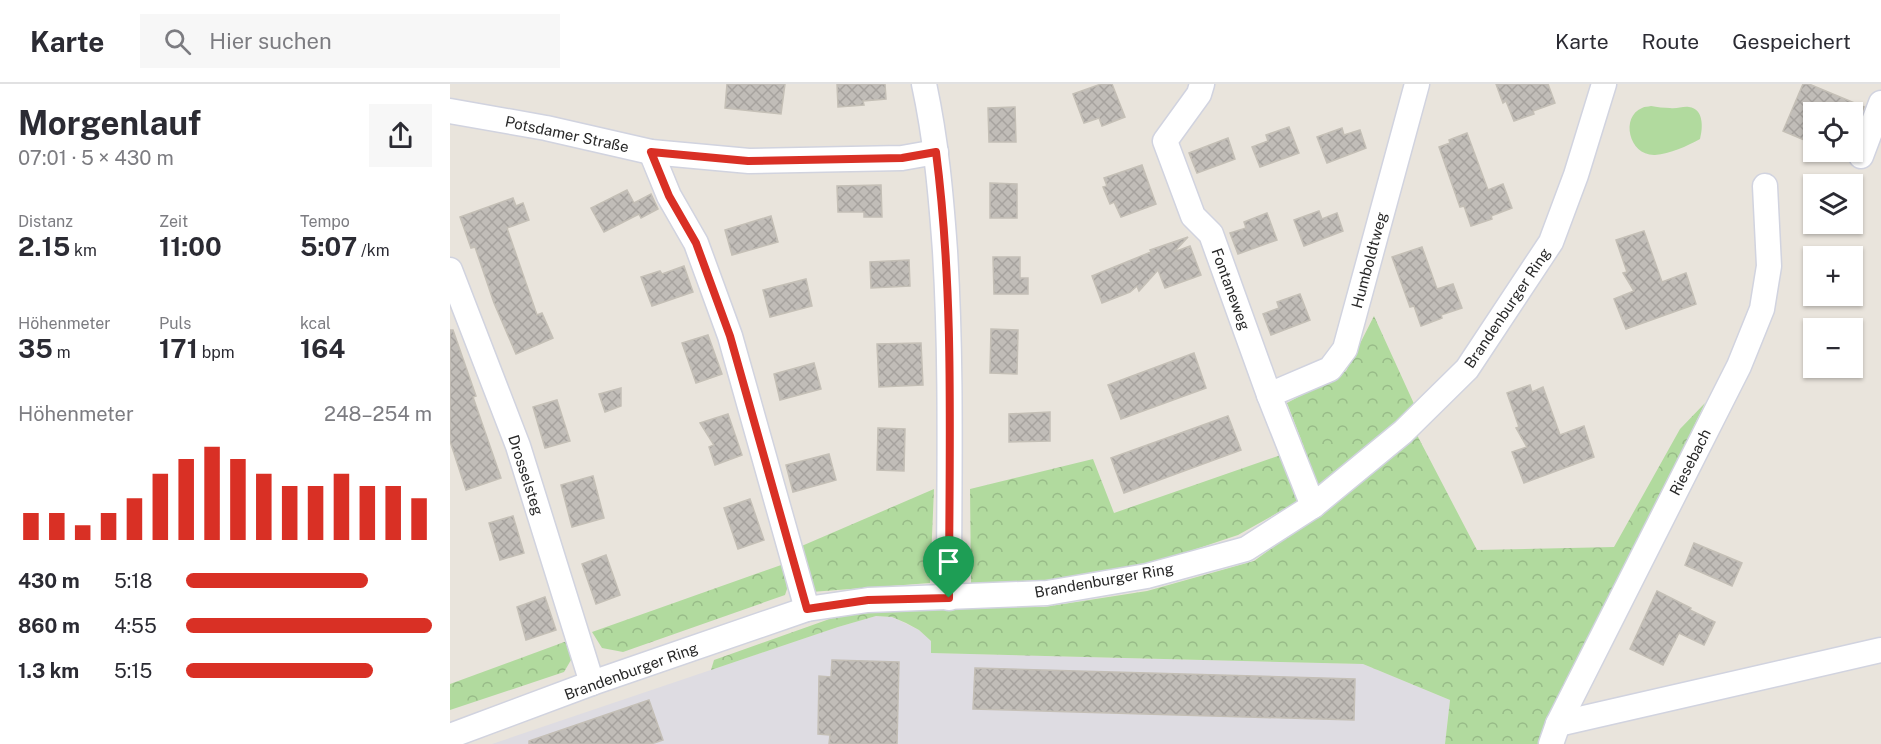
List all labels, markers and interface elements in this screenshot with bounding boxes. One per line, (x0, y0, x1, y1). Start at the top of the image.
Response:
search box (140, 14, 560, 68)
text: Karte (30, 25, 104, 58)
icon: search (161, 25, 194, 58)
text: Hier suchen (209, 28, 332, 54)
text: Karte (1555, 29, 1609, 54)
text: Route (1642, 29, 1699, 54)
text: Gespeichert (1732, 29, 1851, 54)
map controls (1803, 102, 1863, 378)
button: locate (1803, 102, 1863, 162)
text: Morgenlauf (18, 104, 201, 142)
button: share (369, 104, 432, 167)
street label: Potsdamer Straße (504, 113, 630, 155)
text: 07:01 · 5 × 430 m (18, 146, 174, 170)
button: layers (1803, 174, 1863, 234)
street label: Humboldtweg (1348, 210, 1390, 310)
text: Distanz (18, 212, 73, 231)
text: Zeit (159, 212, 188, 231)
text: Tempo (300, 212, 350, 231)
text: 2.15 (18, 231, 70, 262)
text: 11:00 (159, 231, 222, 262)
text: 5:07 (300, 231, 357, 262)
text: km (70, 241, 97, 260)
text: /km (357, 241, 390, 260)
street label: Brandenburger Ring (1461, 245, 1553, 371)
street label: Fontaneweg (1208, 246, 1254, 332)
button: + (1803, 246, 1863, 306)
text: Höhenmeter (18, 314, 111, 333)
text: Puls (159, 314, 191, 333)
text: kcal (300, 314, 331, 333)
button: − (1803, 318, 1863, 378)
text: 35 (18, 333, 53, 364)
text: 171 (159, 333, 198, 364)
text: 164 (300, 333, 345, 364)
text: m (53, 343, 71, 362)
text: bpm (198, 343, 235, 362)
text: Höhenmeter (18, 402, 134, 426)
text: 248–254 m (324, 402, 432, 426)
street label: Riesebach (1666, 426, 1714, 498)
street label: Drosselsteg (505, 433, 547, 517)
pin (923, 536, 974, 598)
icon: arrive (932, 545, 965, 578)
street label: Brandenburger Ring (1033, 559, 1175, 601)
text: 430 m (18, 569, 80, 593)
text: 5:18 (114, 569, 152, 593)
text: 860 m (18, 614, 80, 638)
text: 4:55 (114, 614, 157, 638)
street label: Brandenburger Ring (562, 639, 700, 703)
text: 1.3 km (18, 659, 79, 683)
text: 5:15 (114, 659, 152, 683)

